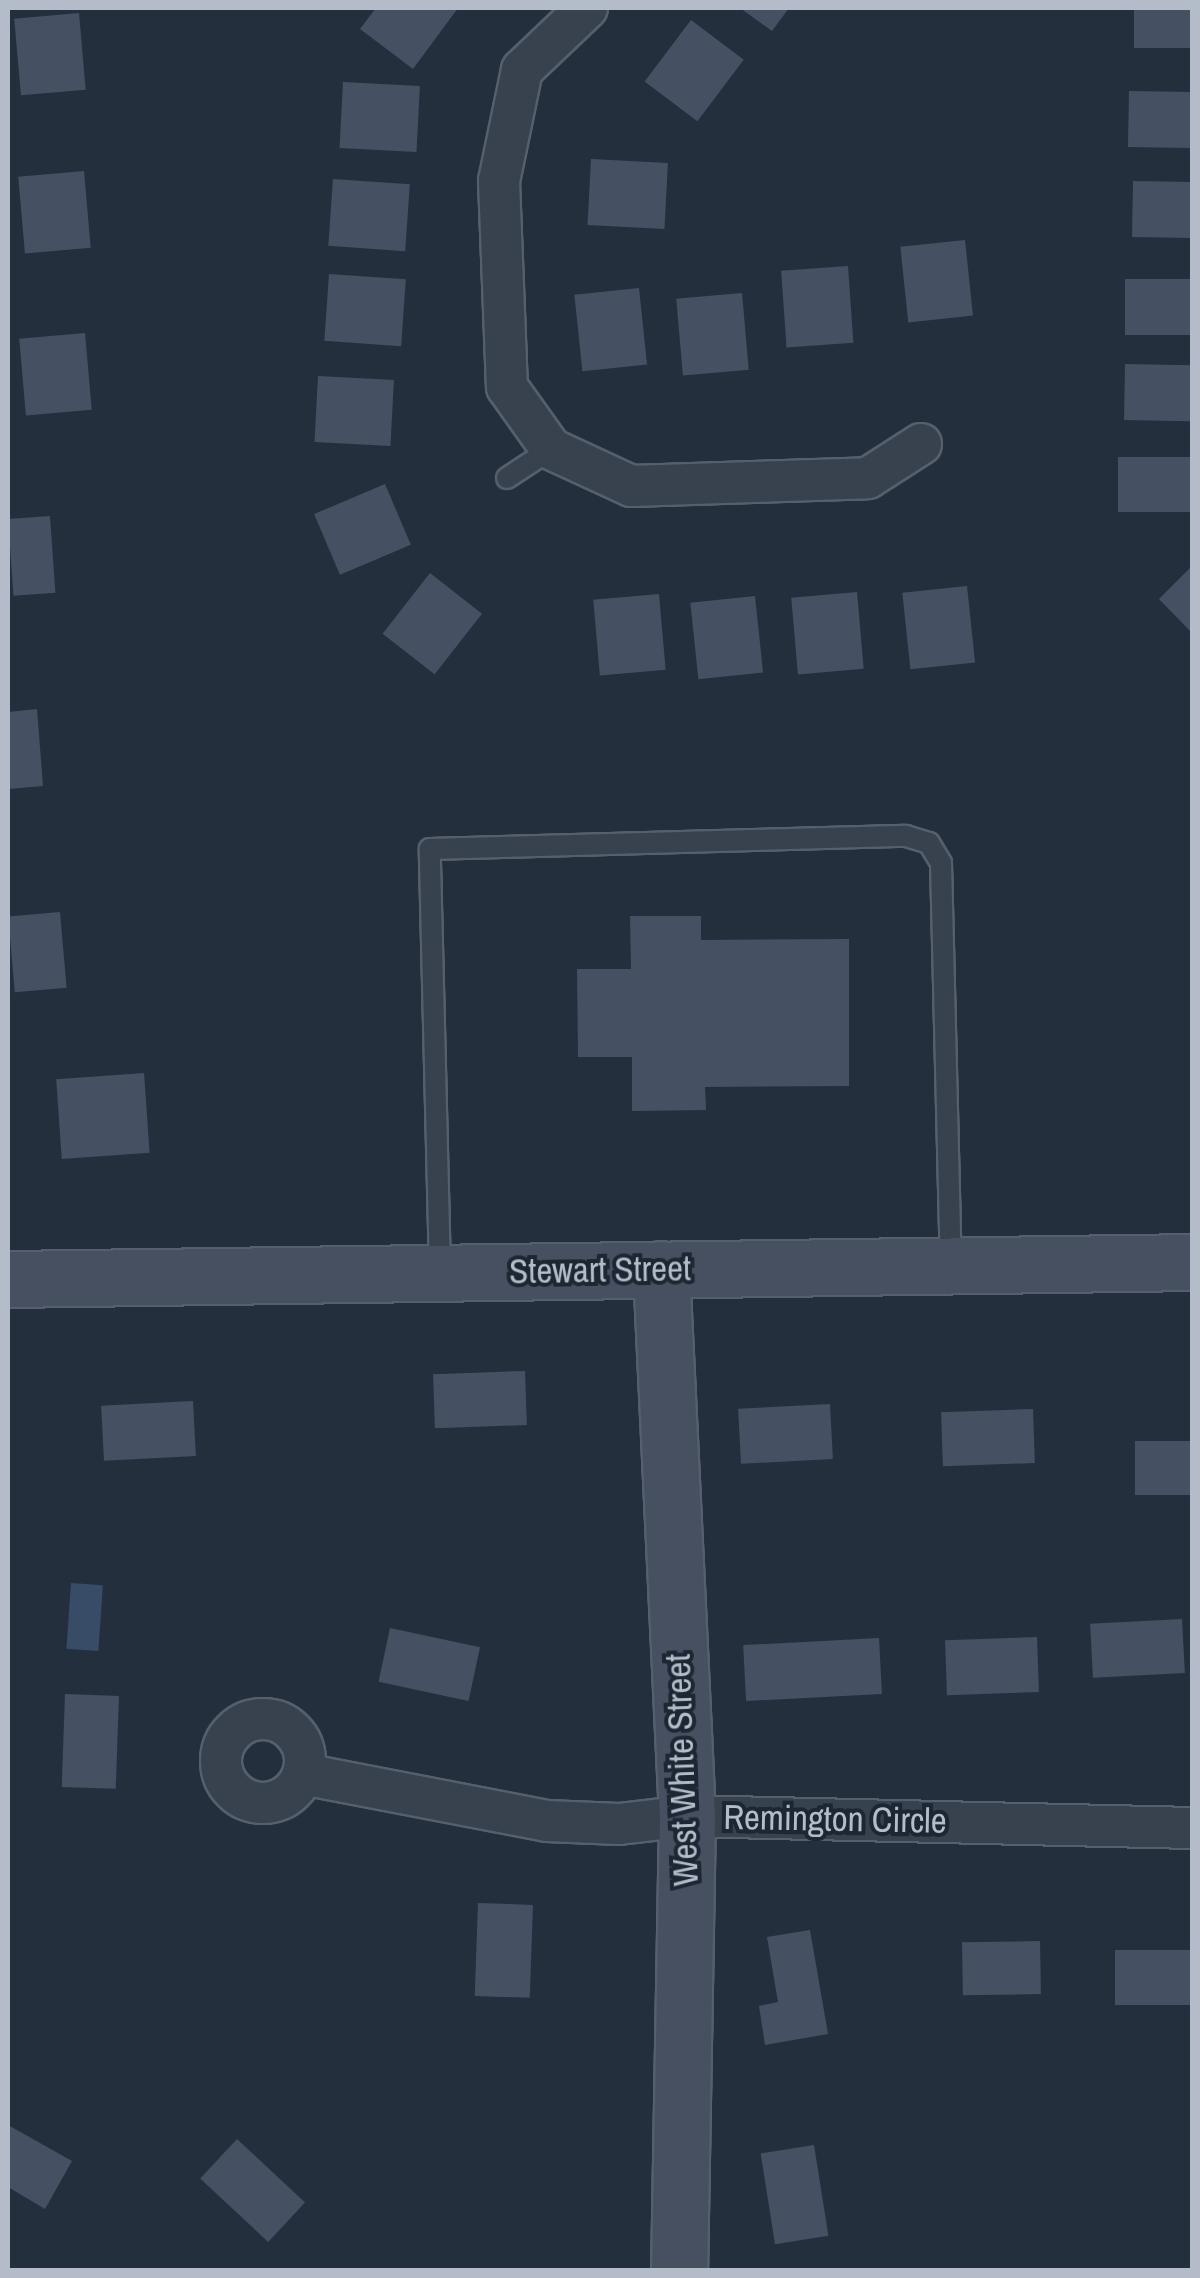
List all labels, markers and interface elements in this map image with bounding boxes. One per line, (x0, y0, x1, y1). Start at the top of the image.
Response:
street label: Stewart Street (509, 1247, 691, 1293)
street label: West White Street (657, 1653, 707, 1887)
street label: Remington Circle (723, 1796, 947, 1842)

